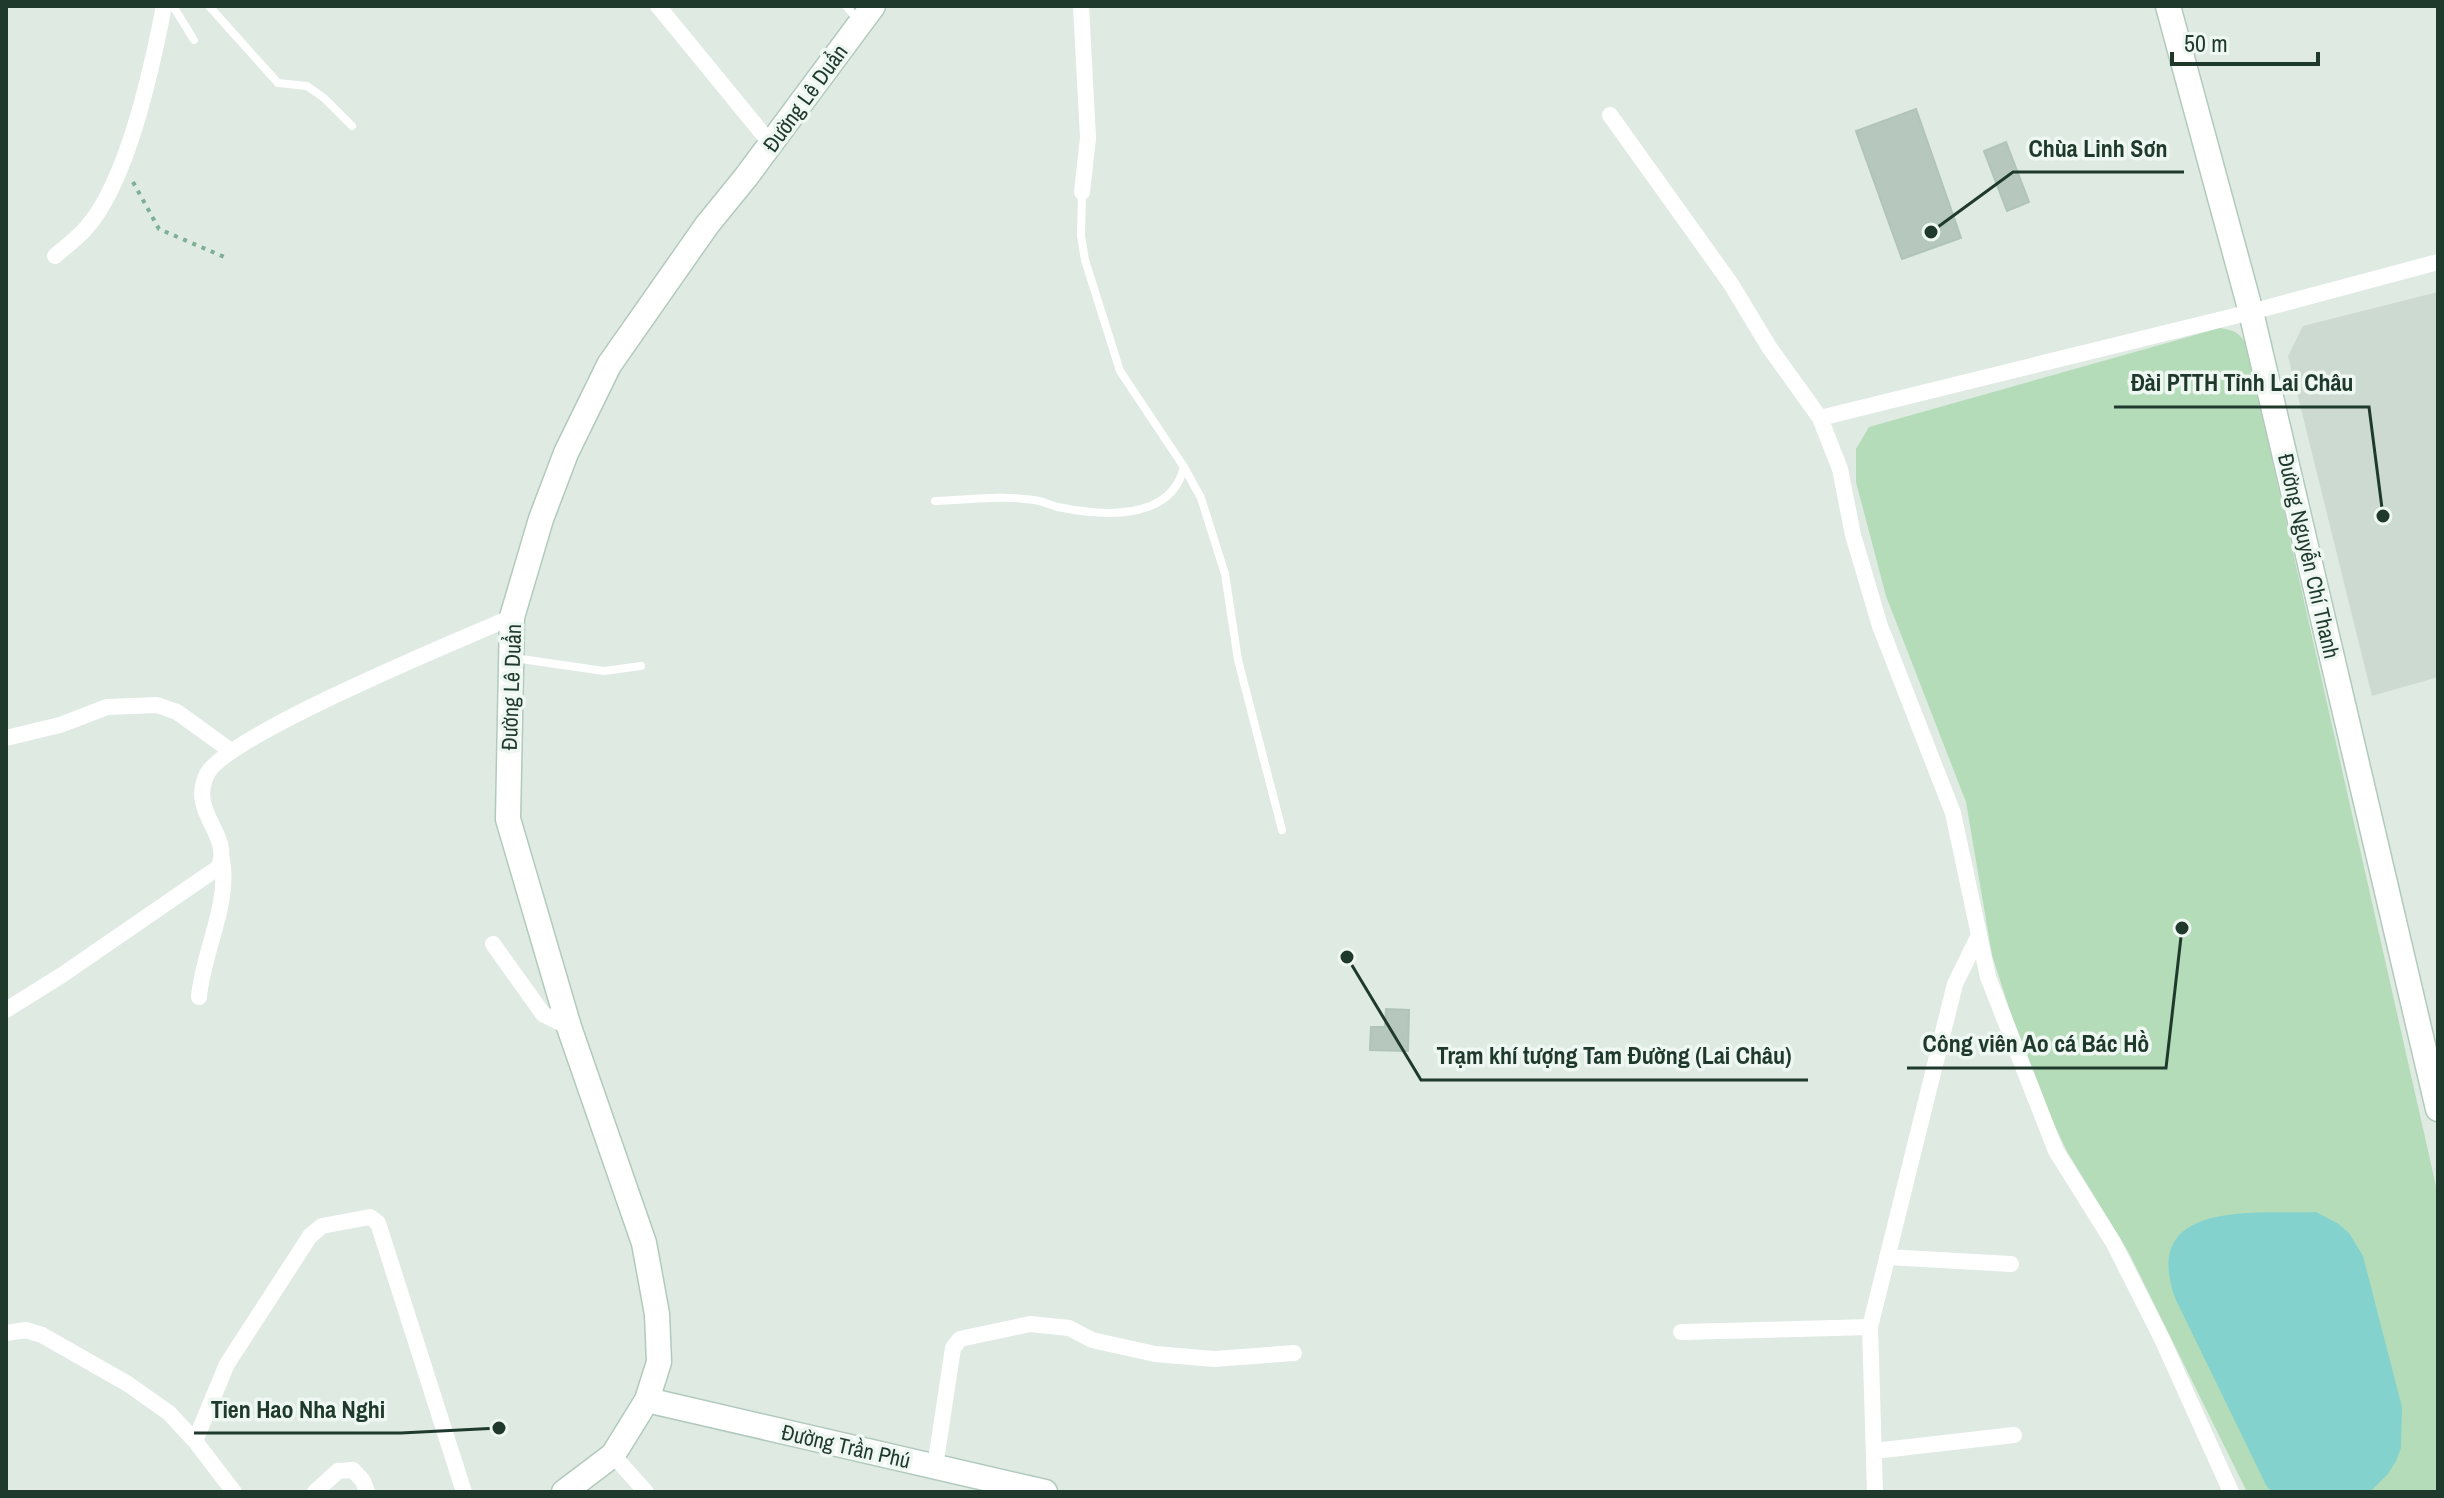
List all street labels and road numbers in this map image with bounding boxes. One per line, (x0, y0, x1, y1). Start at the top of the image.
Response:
street label: Đường Lê Duẩn (756, 38, 854, 158)
street label: Đường Nguyễn Chí Thanh (2271, 451, 2347, 661)
street label: Đường Lê Duẩn (494, 623, 528, 751)
street label: Đường Trần Phú (779, 1417, 913, 1475)

